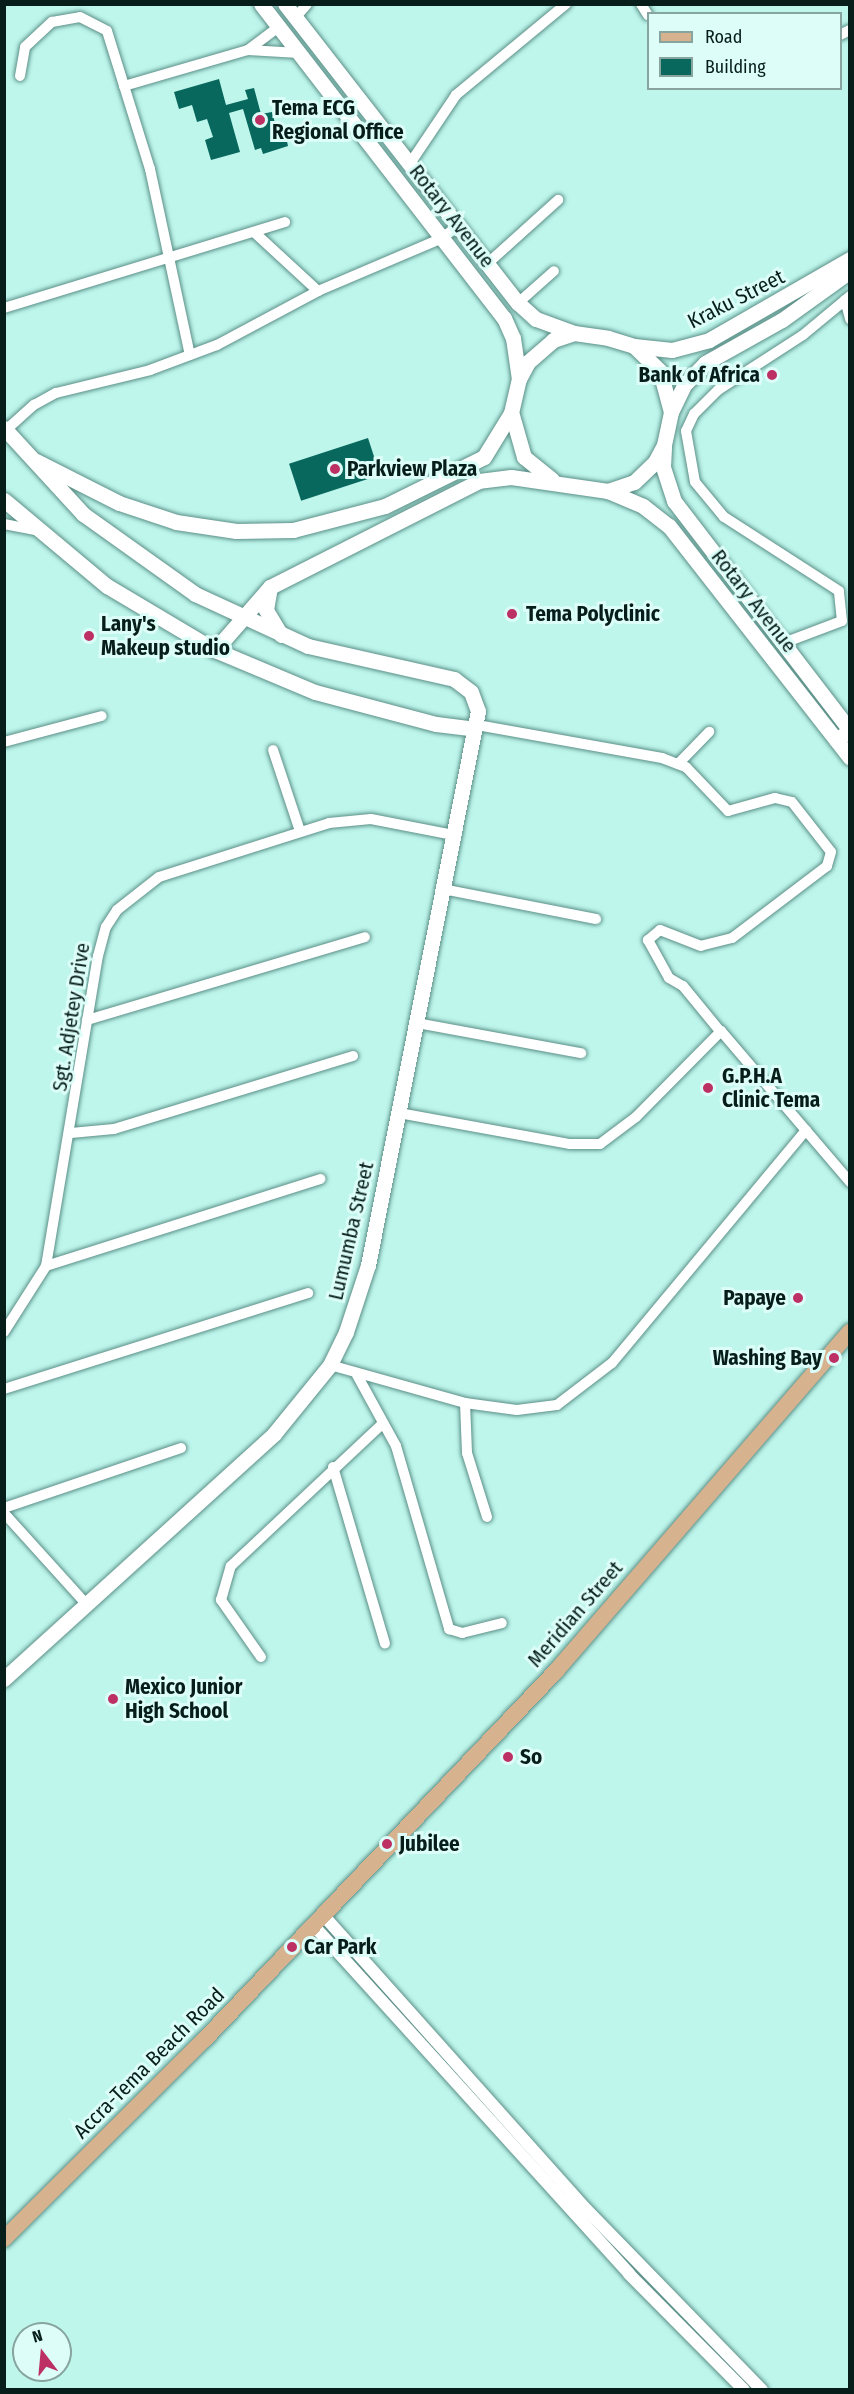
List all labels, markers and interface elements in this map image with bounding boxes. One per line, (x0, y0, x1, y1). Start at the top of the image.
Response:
legend (647, 12, 842, 90)
text: Road (705, 26, 742, 48)
text: Building (705, 56, 766, 78)
place label: Tema ECG Regional Office (272, 95, 404, 145)
marker: Tema ECG Regional Office (253, 113, 267, 127)
street label: Rotary Avenue (404, 159, 500, 273)
street label: Kraku Street (683, 264, 789, 334)
place label: Bank of Africa (638, 362, 760, 388)
marker: Bank of Africa (765, 368, 779, 382)
place label: Parkview Plaza (347, 456, 477, 482)
marker: Parkview Plaza (328, 462, 342, 476)
street label: Rotary Avenue (706, 544, 802, 658)
place label: Tema Polyclinic (526, 601, 660, 627)
marker: Tema Polyclinic (503, 605, 521, 623)
place label: Lany's Makeup studio (101, 611, 230, 661)
marker: Lany's Makeup studio (82, 629, 96, 643)
street label: Sgt. Adjetey Drive (47, 941, 95, 1093)
place label: G.P.H.A Clinic Tema (722, 1063, 820, 1113)
marker: G.P.H.A Clinic Tema (699, 1079, 717, 1097)
street label: Lumumba Street (323, 1159, 379, 1303)
place label: Papaye (723, 1285, 786, 1311)
marker: Papaye (791, 1291, 805, 1305)
place label: Washing Bay (713, 1345, 822, 1371)
marker: Washing Bay (827, 1351, 841, 1365)
street label: Meridian Street (522, 1556, 628, 1672)
place label: Mexico Junior High School (125, 1674, 242, 1724)
marker: Mexico Junior High School (106, 1692, 120, 1706)
place label: So (520, 1744, 542, 1770)
marker: So (501, 1750, 515, 1764)
place label: Jubilee (399, 1831, 460, 1857)
marker: Jubilee (380, 1837, 394, 1851)
place label: Car Park (304, 1934, 377, 1960)
marker: Car Park (285, 1940, 299, 1954)
street label: Accra-Tema Beach Road (68, 1982, 230, 2144)
north arrow (12, 2322, 72, 2382)
text: N (30, 2326, 45, 2347)

